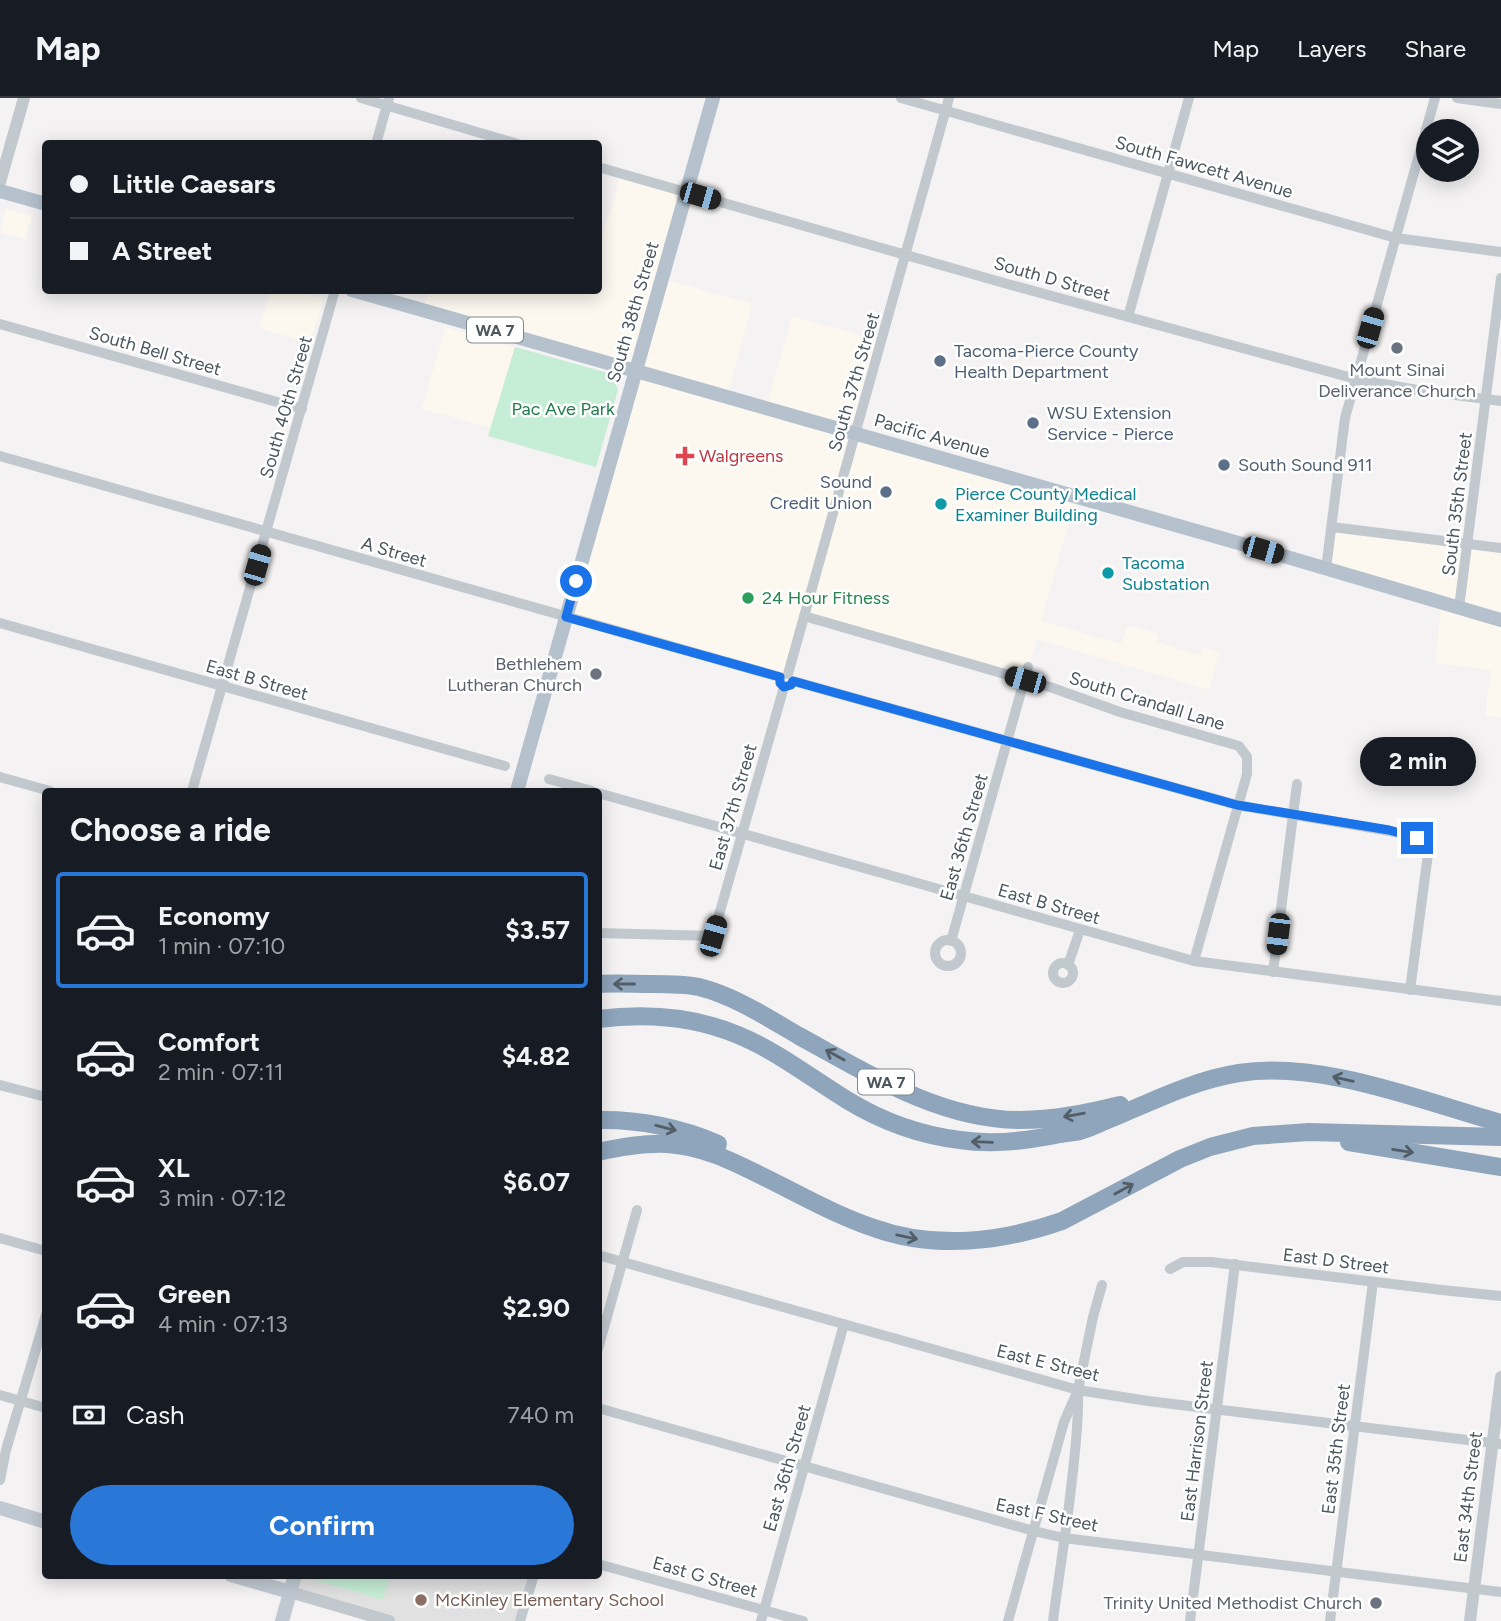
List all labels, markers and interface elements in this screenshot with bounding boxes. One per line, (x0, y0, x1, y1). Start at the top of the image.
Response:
text: Map (35, 29, 101, 68)
text: Map (1212, 34, 1259, 63)
text: Layers (1297, 34, 1366, 63)
text: Share (1404, 34, 1466, 63)
map controls (1416, 119, 1479, 182)
button: layers (1416, 119, 1479, 182)
street label: South Fawcett Avenue (1113, 131, 1296, 203)
text: Little Caesars (112, 168, 276, 200)
car (677, 180, 724, 212)
text: A Street (112, 235, 212, 267)
street label: South 38th Street (602, 239, 664, 385)
street label: South D Street (991, 252, 1113, 306)
car (1355, 305, 1386, 351)
street label: South 37th Street (824, 310, 884, 454)
road number: WA 7 (467, 318, 523, 342)
street label: South Bell Street (86, 322, 224, 380)
street label: South 40th Street (255, 333, 317, 481)
place label: Tacoma-Pierce County Health Department (954, 340, 1139, 383)
marker: Mount Sinai Deliverance Church (1389, 340, 1405, 356)
marker: Tacoma-Pierce County Health Department (932, 353, 948, 369)
place label: Mount Sinai Deliverance Church (1318, 359, 1476, 402)
park label: Pac Ave Park (511, 398, 615, 420)
place label: WSU Extension Service - Pierce (1047, 402, 1174, 445)
street label: Pacific Avenue (872, 409, 992, 463)
marker: WSU Extension Service - Pierce (1025, 415, 1041, 431)
street label: South 35th Street (1437, 431, 1477, 577)
place label: Walgreens (699, 445, 783, 467)
marker: Walgreens (677, 448, 693, 464)
place label: South Sound 911 (1238, 454, 1372, 476)
marker: South Sound 911 (1216, 457, 1232, 473)
place label: Sound Credit Union (770, 471, 872, 514)
place label: Pierce County Medical Examiner Building (955, 483, 1136, 526)
marker: Sound Credit Union (878, 484, 894, 500)
marker: Pierce County Medical Examiner Building (933, 496, 949, 512)
street label: A Street (359, 532, 429, 572)
car (1240, 534, 1287, 566)
car (242, 542, 273, 588)
place label: Tacoma Substation (1122, 552, 1209, 595)
route start (560, 565, 592, 597)
marker: Tacoma Substation (1100, 565, 1116, 581)
place label: 24 Hour Fitness (762, 587, 890, 609)
marker: 24 Hour Fitness (740, 590, 756, 606)
place label: Bethlehem Lutheran Church (447, 653, 582, 696)
street label: East B Street (203, 655, 311, 705)
car (1002, 664, 1049, 696)
marker: Bethlehem Lutheran Church (588, 666, 604, 682)
street label: South Crandall Lane (1067, 667, 1228, 735)
callout: 2 min (1359, 736, 1475, 786)
street label: East 37th Street (704, 741, 762, 873)
text: 2 min (1389, 747, 1447, 775)
street label: East 36th Street (935, 771, 993, 903)
text: Choose a ride (70, 811, 271, 849)
route end (1401, 822, 1433, 854)
street label: East B Street (995, 879, 1103, 929)
icon: car (74, 899, 137, 962)
text: Economy (158, 900, 270, 932)
car (1266, 912, 1291, 956)
car (698, 913, 729, 959)
text: $3.57 (505, 914, 570, 946)
text: 1 min · 07:10 (158, 932, 285, 960)
one-way arrow (613, 977, 636, 991)
icon: car (74, 1025, 137, 1088)
text: Comfort (158, 1026, 260, 1058)
text: $4.82 (502, 1040, 570, 1072)
one-way arrow (825, 1048, 846, 1061)
text: 2 min · 07:11 (158, 1058, 283, 1086)
road number: WA 7 (858, 1070, 914, 1094)
one-way arrow (1332, 1072, 1355, 1086)
one-way arrow (1063, 1109, 1086, 1122)
one-way arrow (654, 1122, 677, 1135)
one-way arrow (970, 1135, 993, 1148)
one-way arrow (1391, 1145, 1414, 1158)
icon: car (74, 1151, 137, 1214)
text: XL (158, 1152, 190, 1184)
text: $6.07 (503, 1166, 570, 1198)
one-way arrow (1113, 1182, 1134, 1195)
text: 3 min · 07:12 (158, 1184, 286, 1212)
one-way arrow (895, 1231, 918, 1245)
street label: East D Street (1282, 1244, 1390, 1278)
icon: car (74, 1277, 137, 1340)
text: Green (158, 1278, 231, 1310)
text: $2.90 (502, 1292, 570, 1324)
text: 4 min · 07:13 (158, 1310, 288, 1338)
street label: East E Street (994, 1340, 1102, 1386)
street label: East Harrison Street (1176, 1359, 1218, 1523)
street label: East 35th Street (1317, 1382, 1355, 1516)
icon: cash (70, 1396, 108, 1434)
text: Cash (126, 1399, 185, 1431)
text: 740 m (507, 1401, 574, 1429)
street label: East 36th Street (758, 1402, 816, 1534)
street label: East 34th Street (1449, 1430, 1487, 1564)
button: Confirm (70, 1485, 574, 1565)
street label: East F Street (994, 1493, 1100, 1537)
street label: East G Street (650, 1552, 760, 1603)
place label: McKinley Elementary School (435, 1589, 664, 1611)
marker: McKinley Elementary School (413, 1592, 429, 1608)
place label: Trinity United Methodist Church (1104, 1592, 1362, 1614)
marker: Trinity United Methodist Church (1368, 1595, 1384, 1611)

